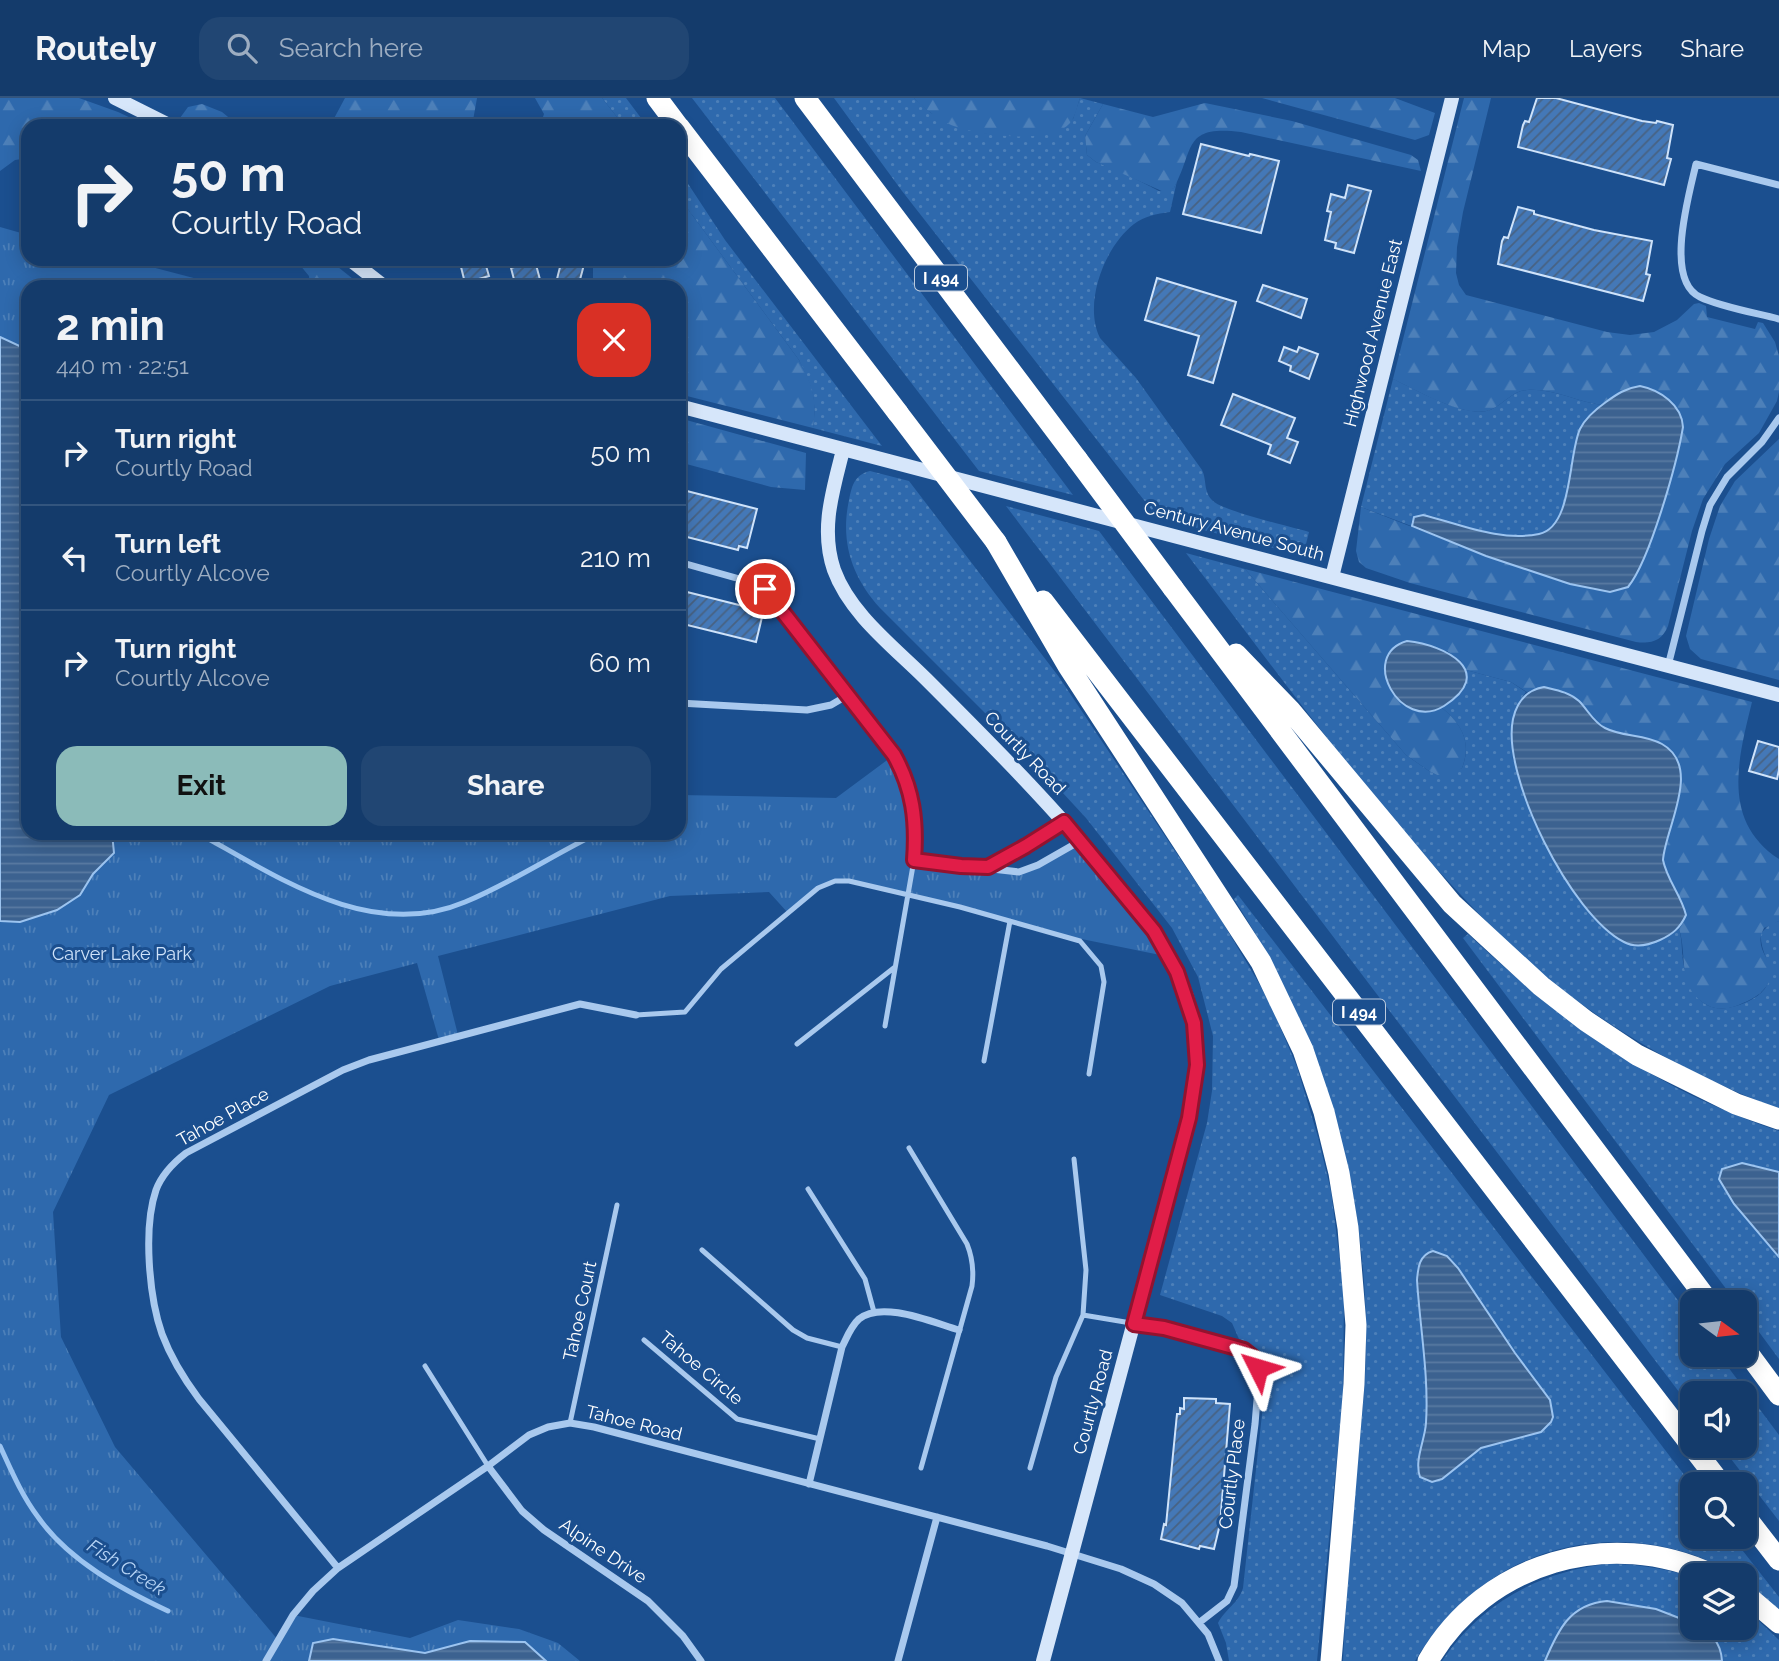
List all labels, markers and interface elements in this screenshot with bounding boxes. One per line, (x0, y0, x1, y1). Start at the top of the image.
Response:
search box (199, 17, 689, 80)
text: Routely (35, 29, 157, 68)
icon: search (223, 29, 261, 67)
text: Search here (279, 33, 423, 63)
text: Map (1482, 34, 1531, 63)
text: Layers (1569, 34, 1642, 63)
text: Share (1680, 34, 1744, 63)
text: 50 m (171, 145, 286, 202)
icon: right (56, 147, 147, 238)
text: Courtly Road (171, 204, 363, 241)
street label: Highwood Avenue East (1339, 237, 1406, 429)
road number: I 494 (915, 266, 967, 290)
text: 2 min (56, 301, 165, 350)
button: close (577, 303, 651, 377)
text: 440 m · 22:51 (56, 352, 189, 379)
text: Turn right (115, 424, 236, 454)
icon: right (56, 434, 94, 472)
text: 50 m (590, 438, 651, 468)
text: Courtly Road (115, 454, 253, 481)
street label: Century Avenue South (1141, 496, 1327, 565)
text: Turn left (115, 529, 221, 559)
icon: left (56, 539, 94, 577)
text: 210 m (580, 543, 651, 573)
text: Courtly Alcove (115, 559, 270, 586)
pin (735, 559, 795, 619)
icon: arrive (746, 570, 784, 608)
text: Turn right (115, 634, 236, 664)
icon: right (56, 644, 94, 682)
text: 60 m (589, 648, 651, 678)
text: Courtly Alcove (115, 664, 270, 691)
street label: Courtly Road (980, 707, 1070, 799)
button: Exit (56, 746, 347, 826)
button: Share (361, 746, 651, 826)
park label: Carver Lake Park (52, 943, 192, 964)
road number: I 494 (1333, 1000, 1385, 1024)
street label: Tahoe Place (173, 1083, 273, 1150)
street label: Tahoe Court (559, 1259, 600, 1363)
north arrow (1680, 1290, 1757, 1367)
map controls (1680, 1290, 1757, 1640)
street label: Tahoe Circle (655, 1326, 748, 1409)
position arrow (1221, 1331, 1295, 1405)
street label: Courtly Road (1068, 1347, 1117, 1457)
button: sound (1680, 1381, 1757, 1458)
street label: Tahoe Road (584, 1400, 684, 1445)
street label: Courtly Place (1214, 1417, 1249, 1530)
button: search (1680, 1472, 1757, 1549)
street label: Alpine Drive (556, 1514, 651, 1588)
water label: Fish Creek (84, 1534, 170, 1600)
button: layers (1680, 1563, 1757, 1640)

